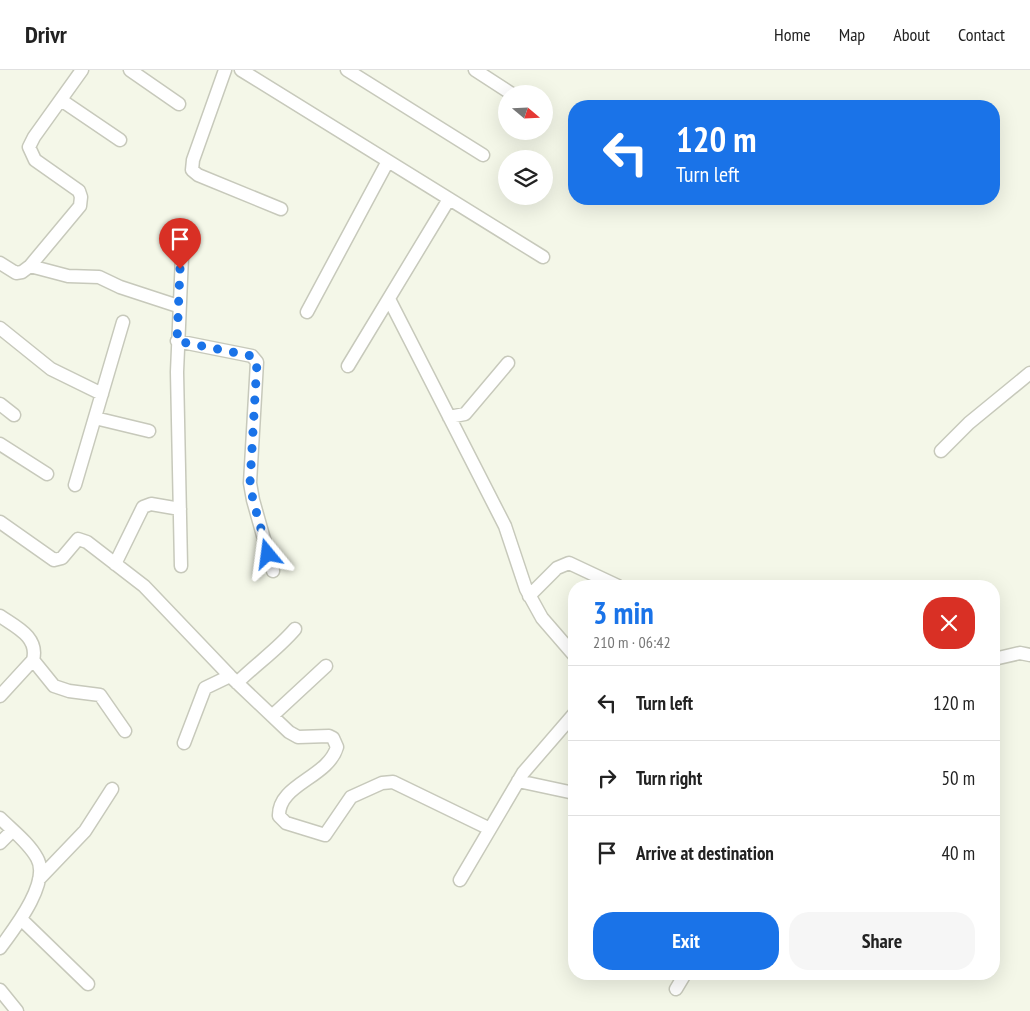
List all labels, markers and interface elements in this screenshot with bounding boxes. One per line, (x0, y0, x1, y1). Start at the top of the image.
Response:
text: Drivr (25, 19, 67, 50)
text: Home (774, 23, 811, 46)
text: Map (839, 23, 865, 46)
text: About (893, 23, 930, 46)
text: Contact (958, 23, 1005, 46)
north arrow (498, 85, 552, 140)
map controls (498, 85, 553, 205)
text: 120 m (676, 116, 757, 162)
icon: left (593, 120, 658, 185)
button: layers (498, 150, 553, 205)
text: Turn left (676, 160, 740, 188)
pin (159, 218, 201, 269)
icon: arrive (166, 225, 194, 253)
position arrow (241, 527, 293, 579)
text: 3 min (593, 593, 654, 632)
button: close (923, 597, 975, 649)
text: 210 m · 06:42 (593, 632, 671, 652)
icon: left (593, 689, 621, 717)
text: Turn left (636, 691, 693, 715)
text: 120 m (933, 691, 975, 715)
icon: right (593, 764, 621, 792)
text: Turn right (636, 766, 702, 790)
text: 50 m (942, 766, 975, 790)
icon: arrive (593, 839, 621, 867)
text: Arrive at destination (636, 841, 774, 865)
text: 40 m (942, 841, 975, 865)
button: Exit (593, 912, 779, 970)
button: Share (789, 912, 975, 970)

